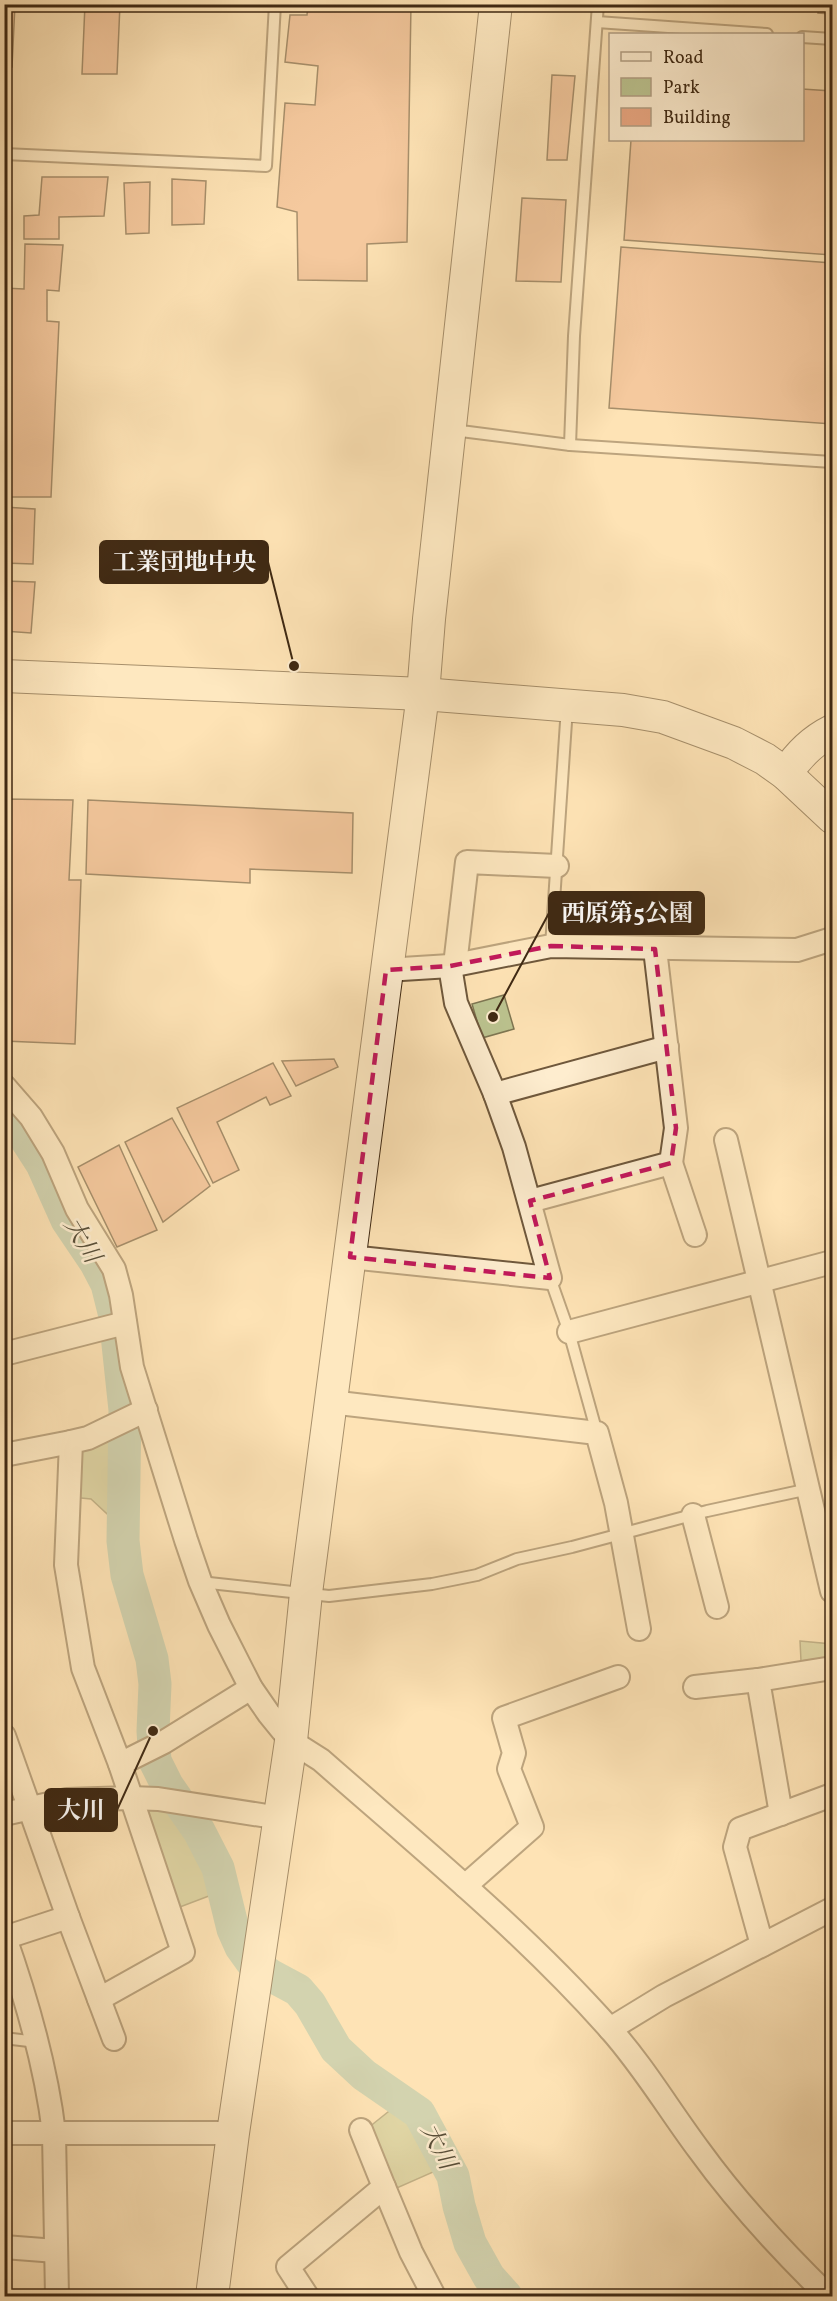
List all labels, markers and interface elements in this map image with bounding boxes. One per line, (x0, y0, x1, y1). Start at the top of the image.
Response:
legend (609, 33, 804, 141)
text: Road (663, 46, 704, 71)
text: Park (663, 76, 700, 101)
text: Building (663, 106, 731, 131)
callout: 工業団地中央 (100, 541, 268, 583)
text: 工業団地中央 (112, 547, 256, 581)
callout: 西原第5公園 (549, 892, 704, 934)
text: 西原第5公園 (561, 898, 693, 932)
water label: 大川 (54, 1212, 109, 1273)
callout: 大川 (45, 1789, 117, 1831)
text: 大川 (57, 1795, 105, 1829)
water label: 大川 (411, 2118, 464, 2179)

